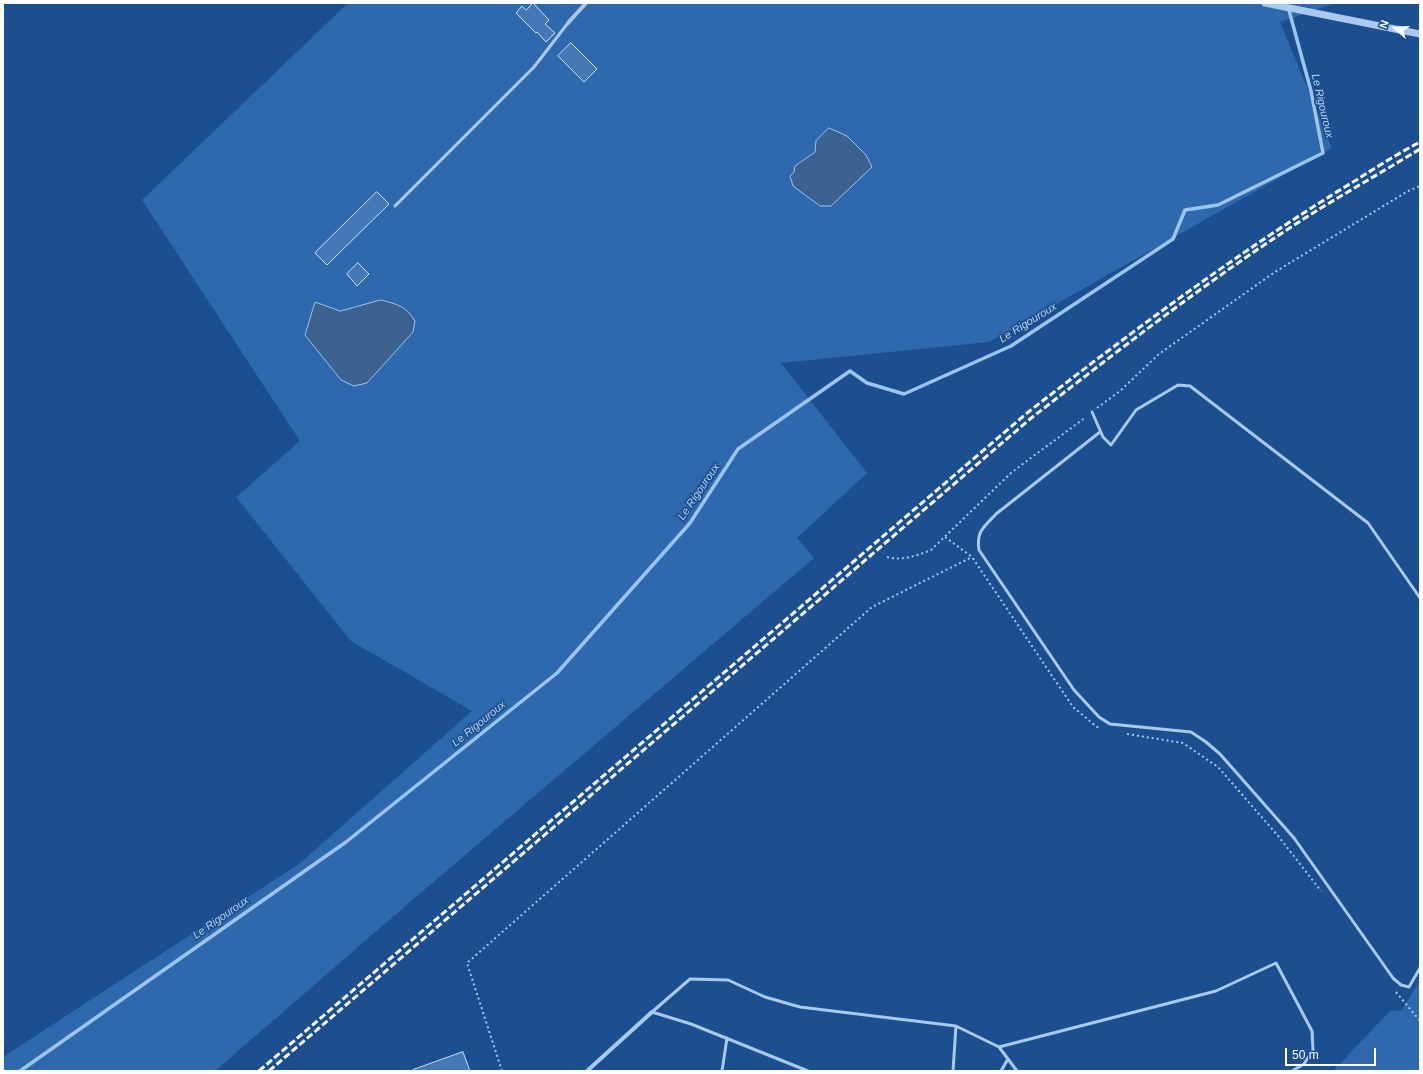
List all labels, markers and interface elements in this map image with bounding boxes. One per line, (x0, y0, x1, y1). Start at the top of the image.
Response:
north arrow (1375, 8, 1415, 48)
text: N (1377, 18, 1391, 30)
water label: Le Rigouroux (1308, 73, 1336, 139)
water label: Le Rigouroux (997, 300, 1059, 346)
water label: Le Rigouroux (675, 461, 723, 523)
water label: Le Rigouroux (449, 698, 509, 750)
water label: Le Rigouroux (190, 894, 252, 942)
scale bar (1287, 1040, 1378, 1066)
text: 50 m (1292, 1048, 1319, 1062)

